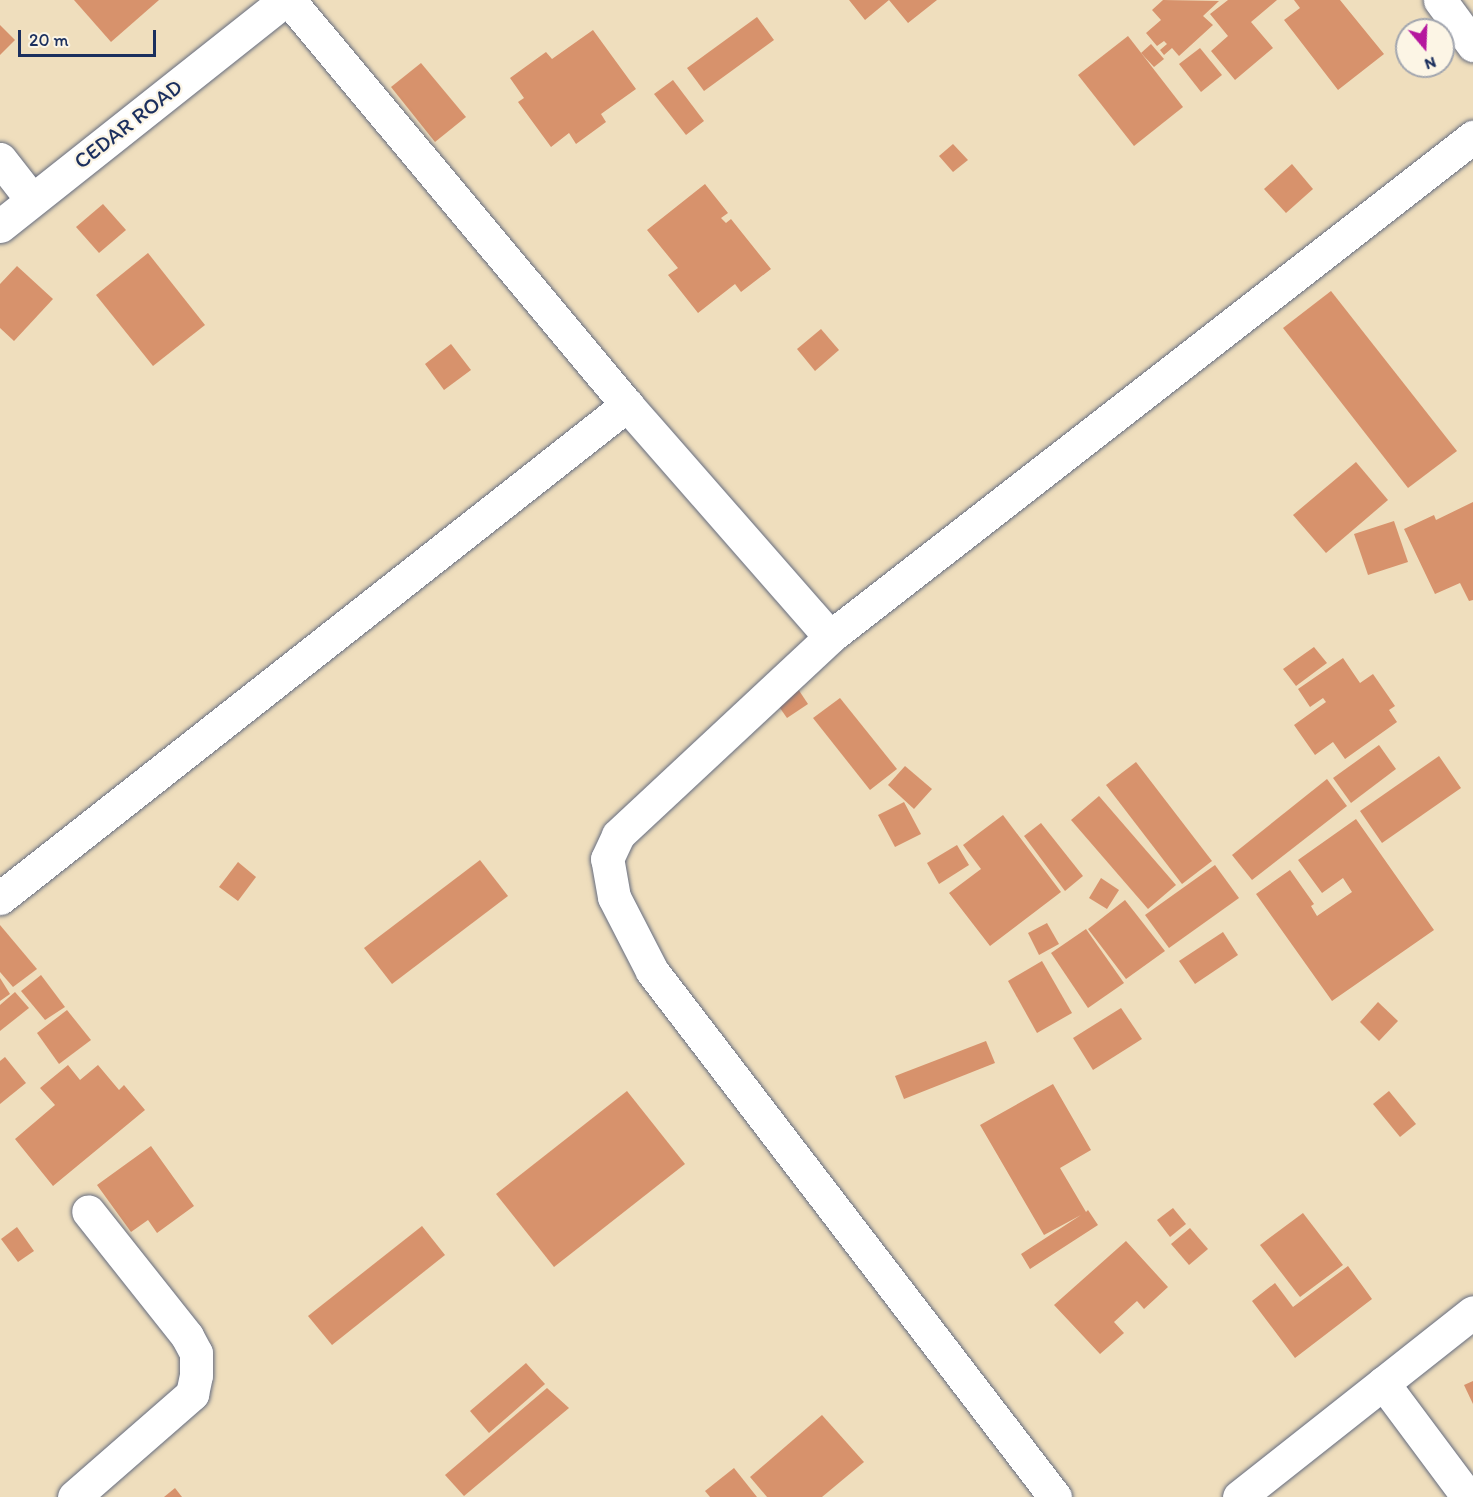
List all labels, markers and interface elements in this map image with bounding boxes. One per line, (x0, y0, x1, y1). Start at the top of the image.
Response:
scale bar (21, 18, 159, 56)
north arrow (1395, 18, 1455, 78)
text: 20 m (29, 29, 69, 51)
text: N (1422, 53, 1439, 74)
street label: CEDAR ROAD (69, 74, 187, 174)

